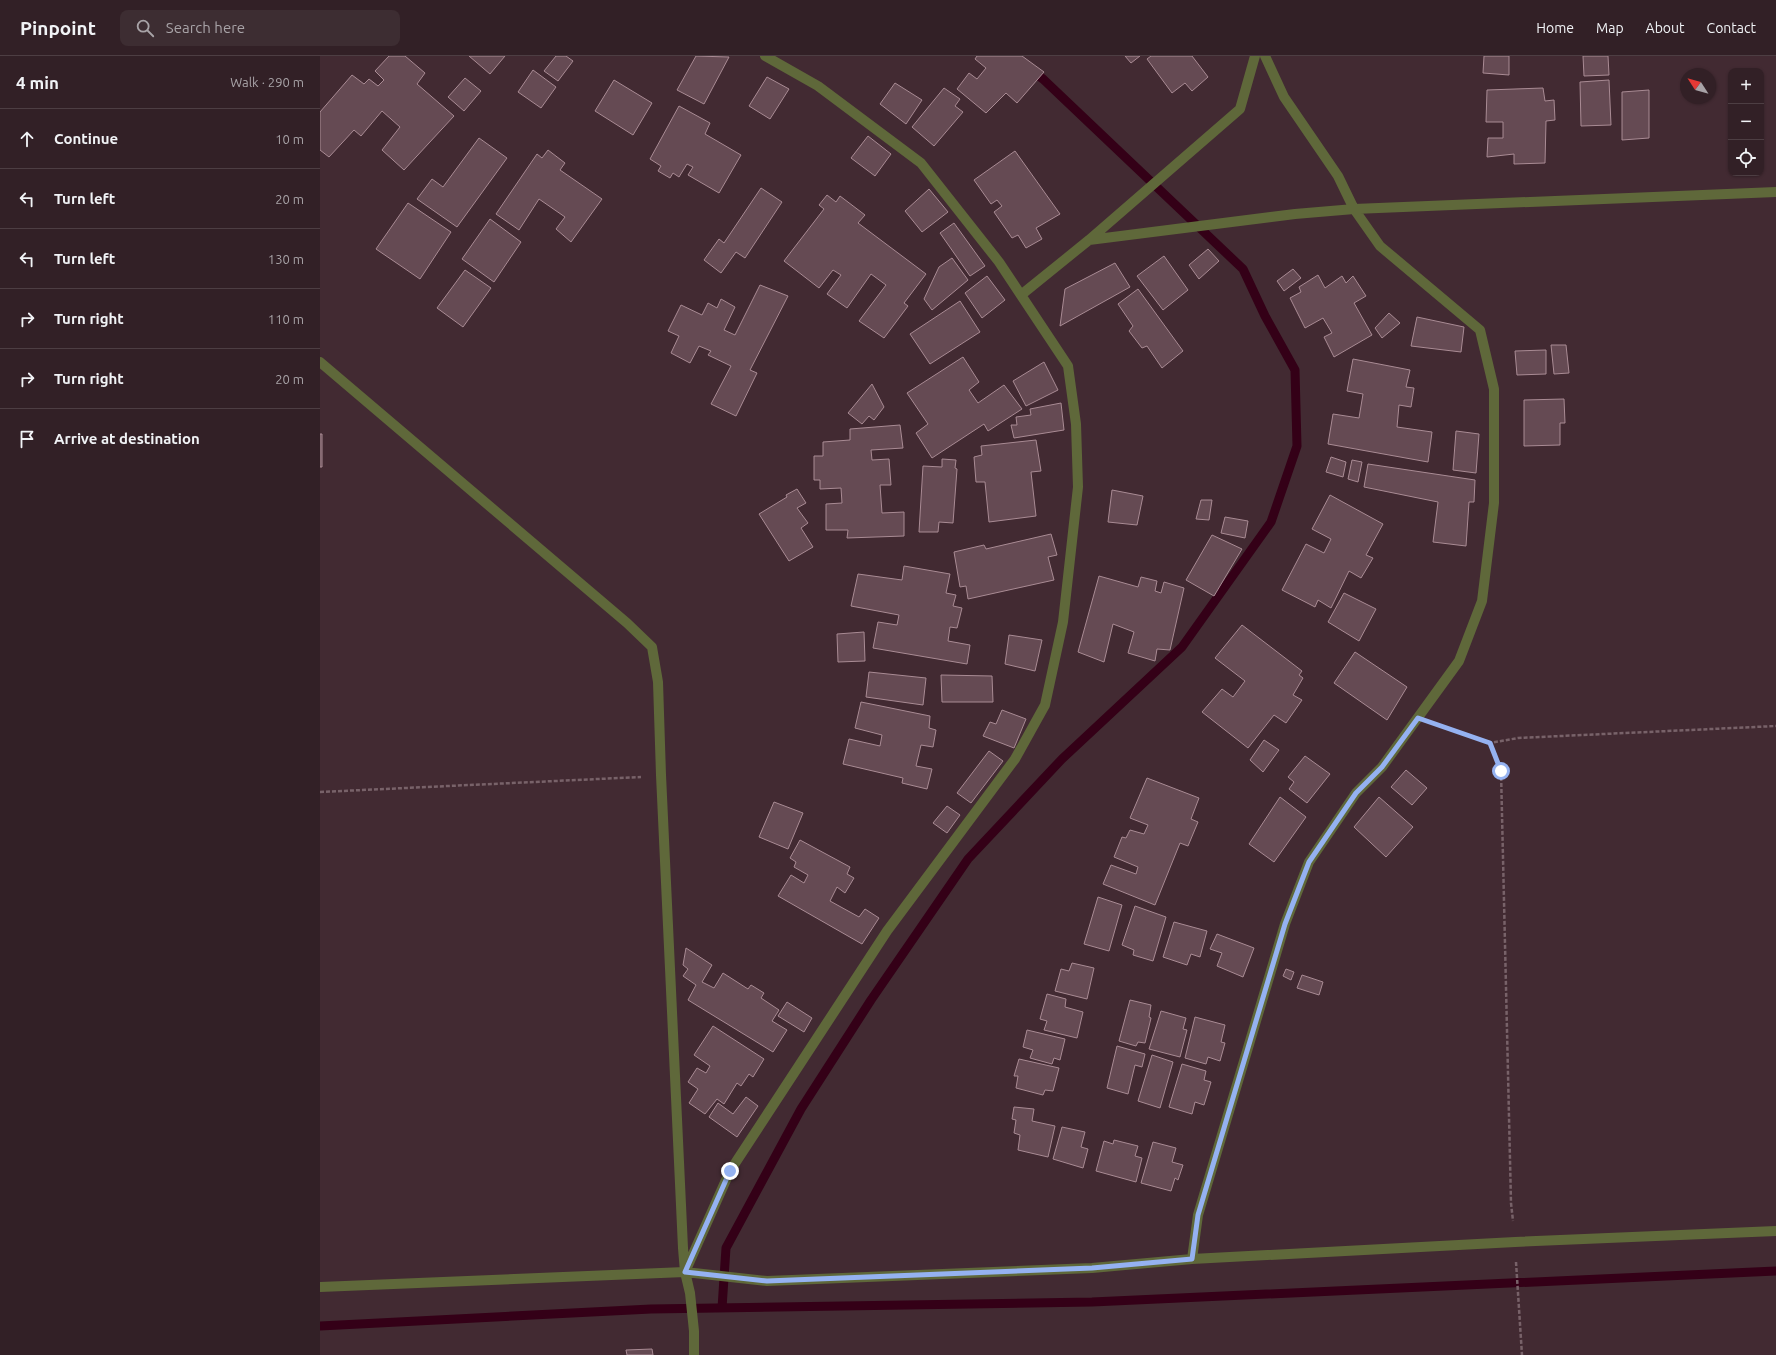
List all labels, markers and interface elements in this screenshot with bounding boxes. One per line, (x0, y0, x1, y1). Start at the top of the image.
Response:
search box (120, 10, 400, 46)
text: Pinpoint (20, 17, 96, 39)
icon: search (134, 17, 156, 39)
text: Search here (166, 19, 245, 36)
text: Home (1536, 20, 1574, 36)
text: Map (1596, 20, 1624, 36)
text: About (1646, 20, 1685, 36)
text: Contact (1707, 20, 1756, 36)
north arrow (1680, 68, 1716, 104)
map controls (1728, 68, 1764, 176)
button: + (1728, 68, 1764, 104)
text: 4 min (16, 73, 59, 92)
text: Walk · 290 m (230, 75, 304, 89)
button: − (1728, 104, 1764, 140)
icon: ahead (16, 128, 38, 150)
text: Continue (54, 130, 118, 147)
text: 10 m (275, 132, 304, 146)
button: locate (1728, 140, 1764, 176)
icon: left (16, 188, 38, 210)
text: Turn left (54, 190, 115, 207)
text: 20 m (275, 192, 304, 206)
icon: left (16, 248, 38, 270)
text: Turn left (54, 250, 115, 267)
text: 130 m (268, 252, 304, 266)
icon: right (16, 308, 38, 330)
text: Turn right (54, 310, 124, 327)
text: 110 m (268, 312, 304, 326)
icon: right (16, 368, 38, 390)
text: Turn right (54, 370, 124, 387)
text: 20 m (275, 372, 304, 386)
icon: arrive (16, 428, 38, 450)
text: Arrive at destination (54, 430, 200, 447)
route start (1492, 762, 1510, 780)
route end (721, 1162, 739, 1180)

